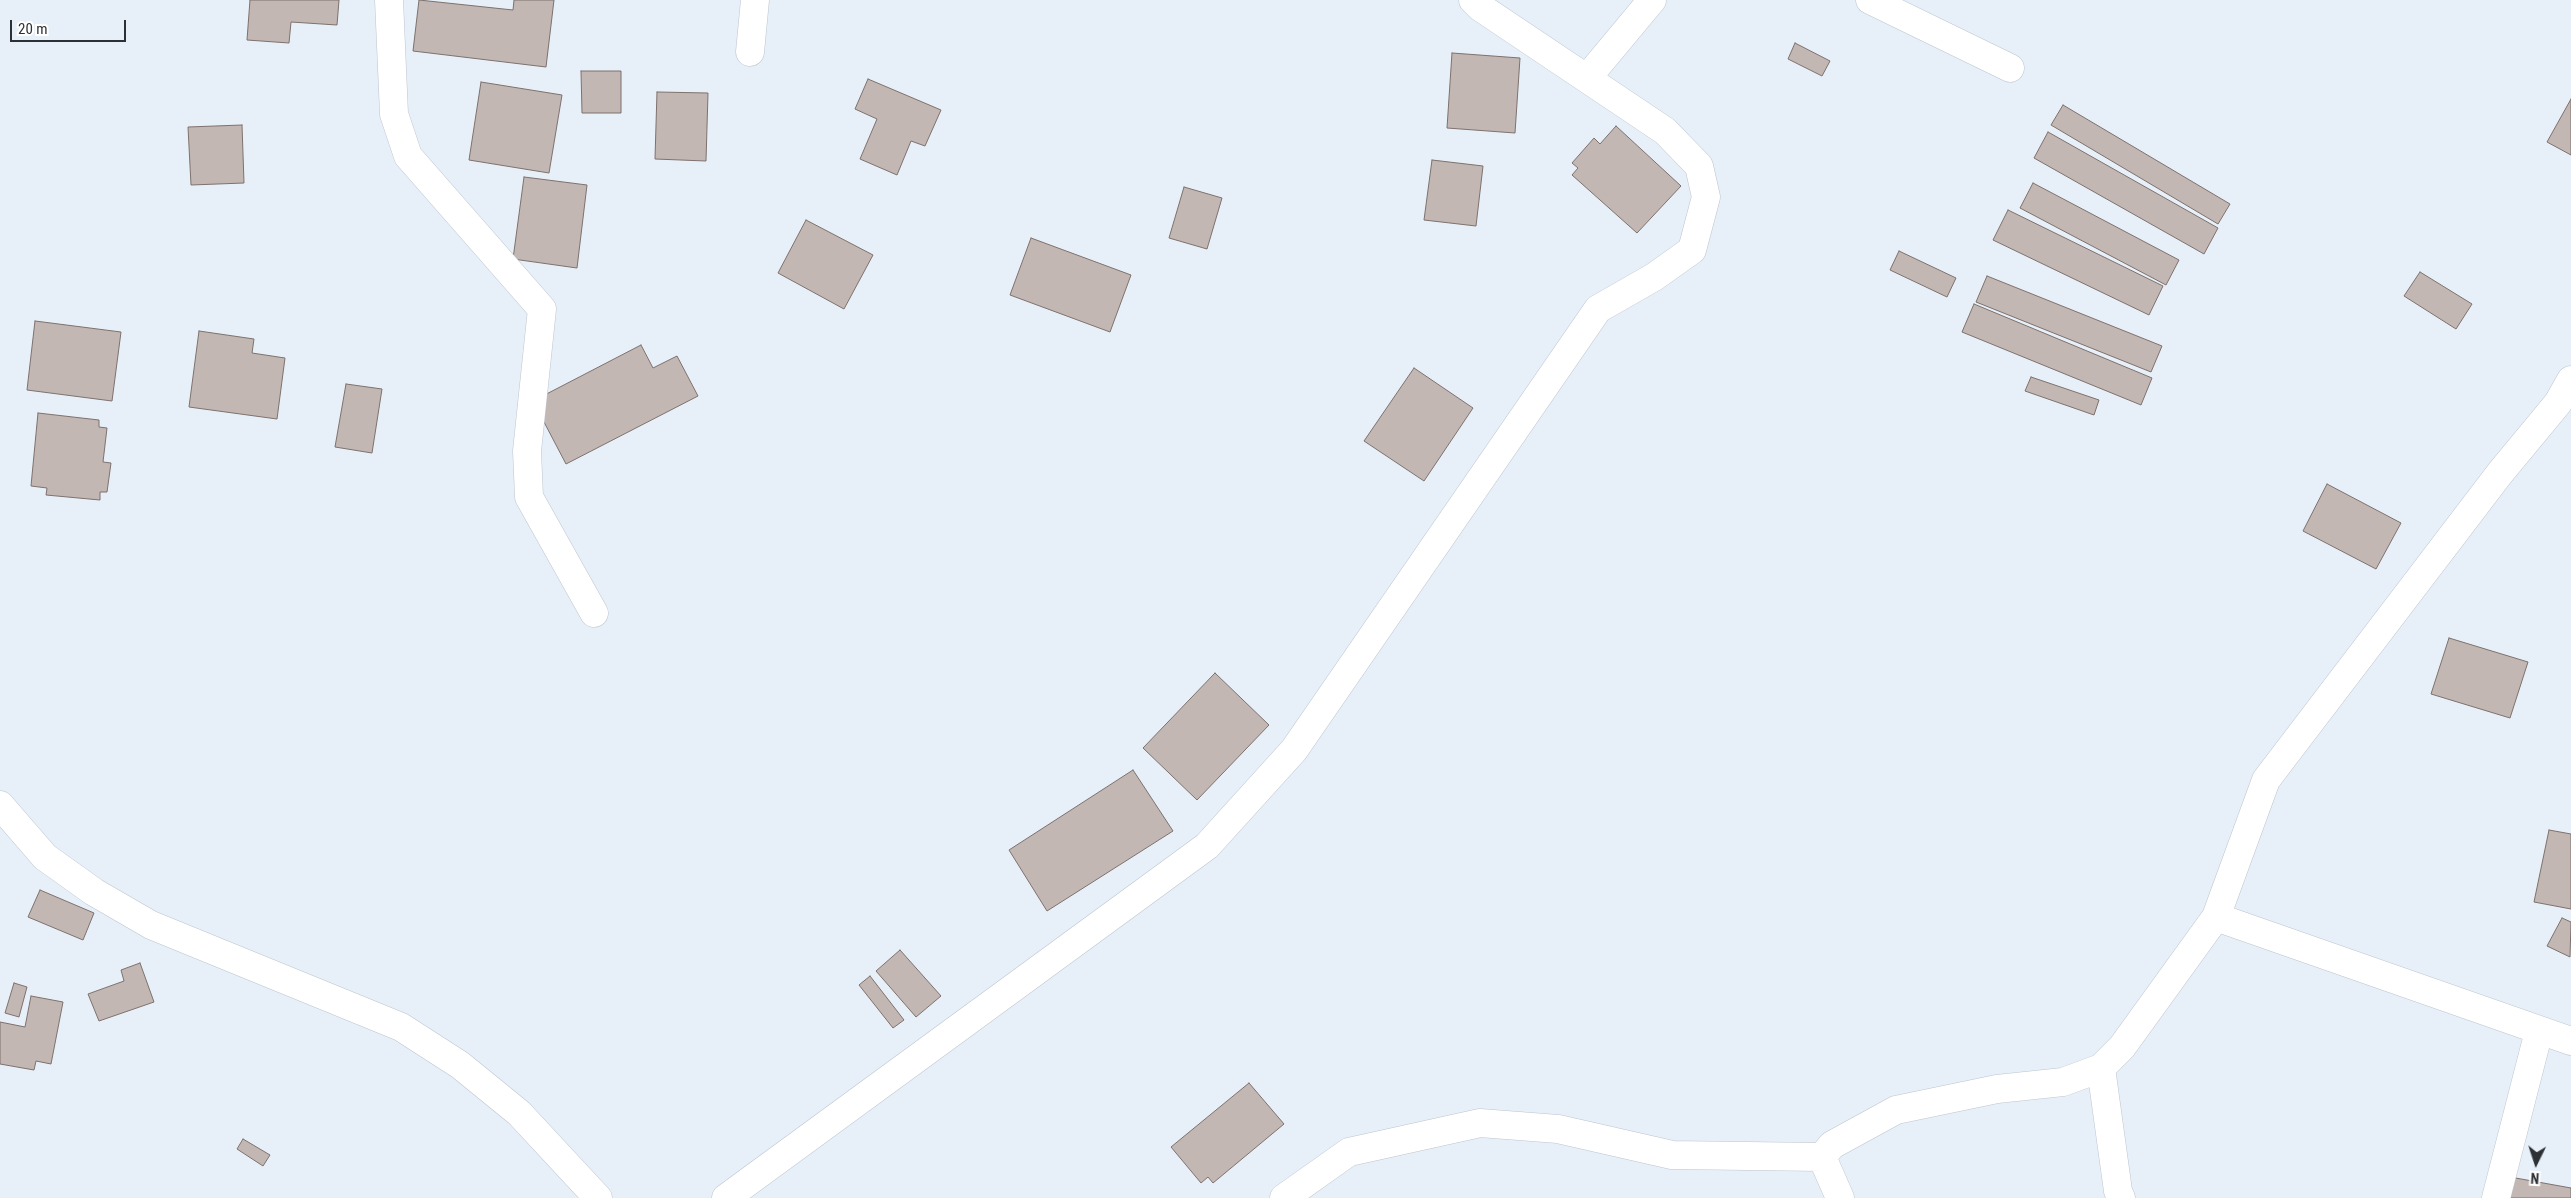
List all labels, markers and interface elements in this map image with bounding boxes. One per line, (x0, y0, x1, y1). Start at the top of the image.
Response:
scale bar (12, 10, 129, 42)
text: 20 m (18, 20, 48, 38)
north arrow (2511, 1138, 2561, 1188)
text: N (2530, 1170, 2540, 1186)

